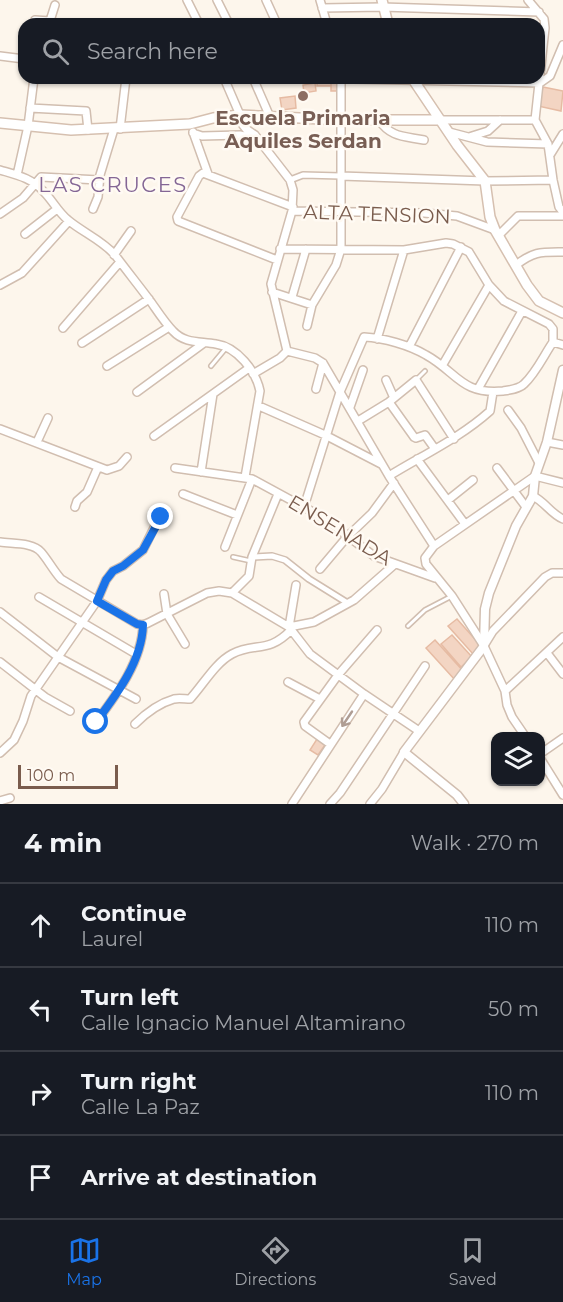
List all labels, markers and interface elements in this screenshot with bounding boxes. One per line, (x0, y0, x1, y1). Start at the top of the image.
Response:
search box (18, 18, 545, 84)
icon: search (39, 35, 72, 68)
text: Search here (87, 38, 218, 65)
marker: Escuela Primaria Aquiles Serdan (296, 89, 310, 103)
place label: Escuela Primaria Aquiles Serdan (215, 106, 391, 153)
district label: LAS CRUCES (38, 172, 188, 197)
street label: ALTA TENSION (303, 199, 451, 229)
street label: ENSENADA (284, 490, 397, 571)
route end (147, 503, 173, 529)
route start (82, 708, 108, 734)
one-way arrow (341, 710, 353, 727)
map controls (491, 732, 545, 786)
button: layers (491, 732, 545, 786)
scale bar (18, 762, 118, 790)
text: 100 m (27, 766, 75, 785)
text: 4 min (24, 827, 102, 859)
text: Walk · 270 m (411, 831, 539, 855)
text: Continue (81, 900, 187, 927)
icon: ahead (24, 909, 57, 942)
text: 110 m (485, 913, 539, 937)
text: Laurel (81, 927, 143, 951)
text: Turn left (81, 984, 179, 1011)
icon: left (24, 993, 57, 1026)
text: 50 m (488, 997, 539, 1021)
text: Calle Ignacio Manuel Altamirano (81, 1011, 406, 1035)
text: Turn right (81, 1068, 196, 1095)
icon: right (24, 1077, 57, 1110)
text: 110 m (485, 1081, 539, 1105)
text: Calle La Paz (81, 1095, 200, 1119)
icon: arrive (24, 1161, 57, 1194)
text: Arrive at destination (81, 1164, 317, 1191)
tab: Map (66, 1234, 102, 1289)
tab: Directions (234, 1234, 316, 1289)
tab: Saved (449, 1234, 497, 1289)

